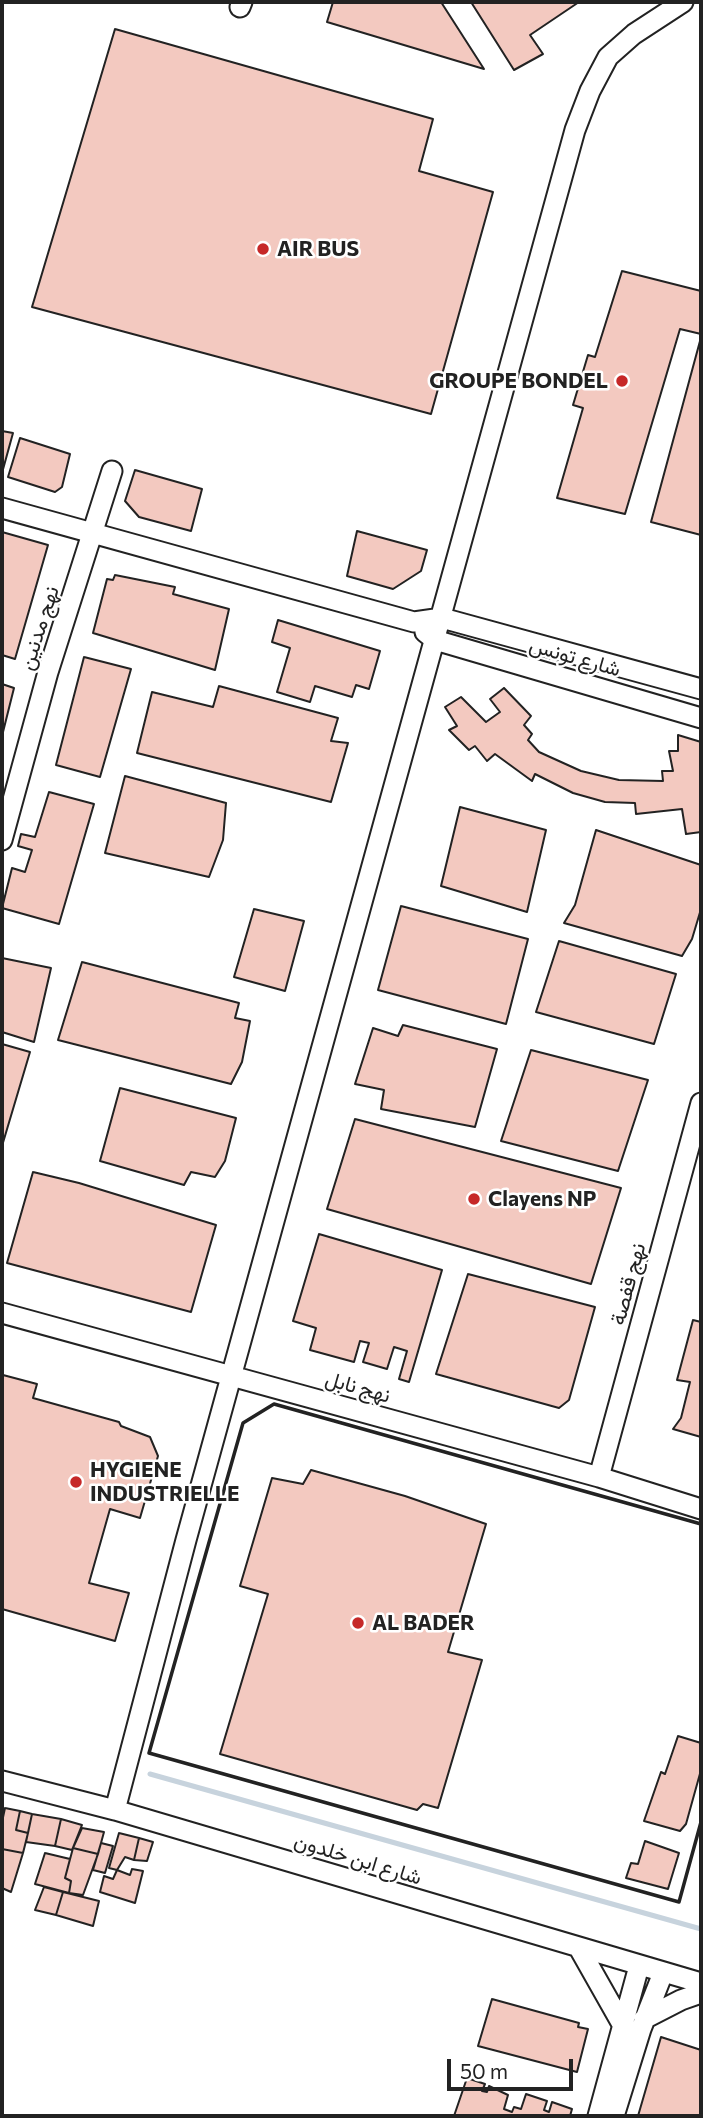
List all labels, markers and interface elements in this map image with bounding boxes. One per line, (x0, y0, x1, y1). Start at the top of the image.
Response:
place label: AIR BUS (277, 236, 359, 262)
marker: AIR BUS (255, 241, 271, 257)
place label: GROUPE BONDEL (429, 368, 608, 394)
marker: GROUPE BONDEL (614, 373, 630, 389)
street label: نهج مدنين (14, 583, 64, 673)
street label: شارع تونس (526, 632, 624, 682)
place label: Clayens NP (488, 1186, 596, 1212)
marker: Clayens NP (466, 1191, 482, 1207)
street label: نهج قفصة (605, 1240, 651, 1328)
street label: نهج نابل (322, 1366, 394, 1408)
place label: HYGIENE INDUSTRIELLE (90, 1457, 239, 1507)
marker: HYGIENE INDUSTRIELLE (68, 1474, 84, 1490)
place label: AL BADER (372, 1610, 475, 1636)
marker: AL BADER (350, 1615, 366, 1631)
street label: شارع ابن خلدون (291, 1828, 425, 1890)
scale bar (451, 2044, 577, 2088)
text: 50 m (460, 2058, 508, 2083)

